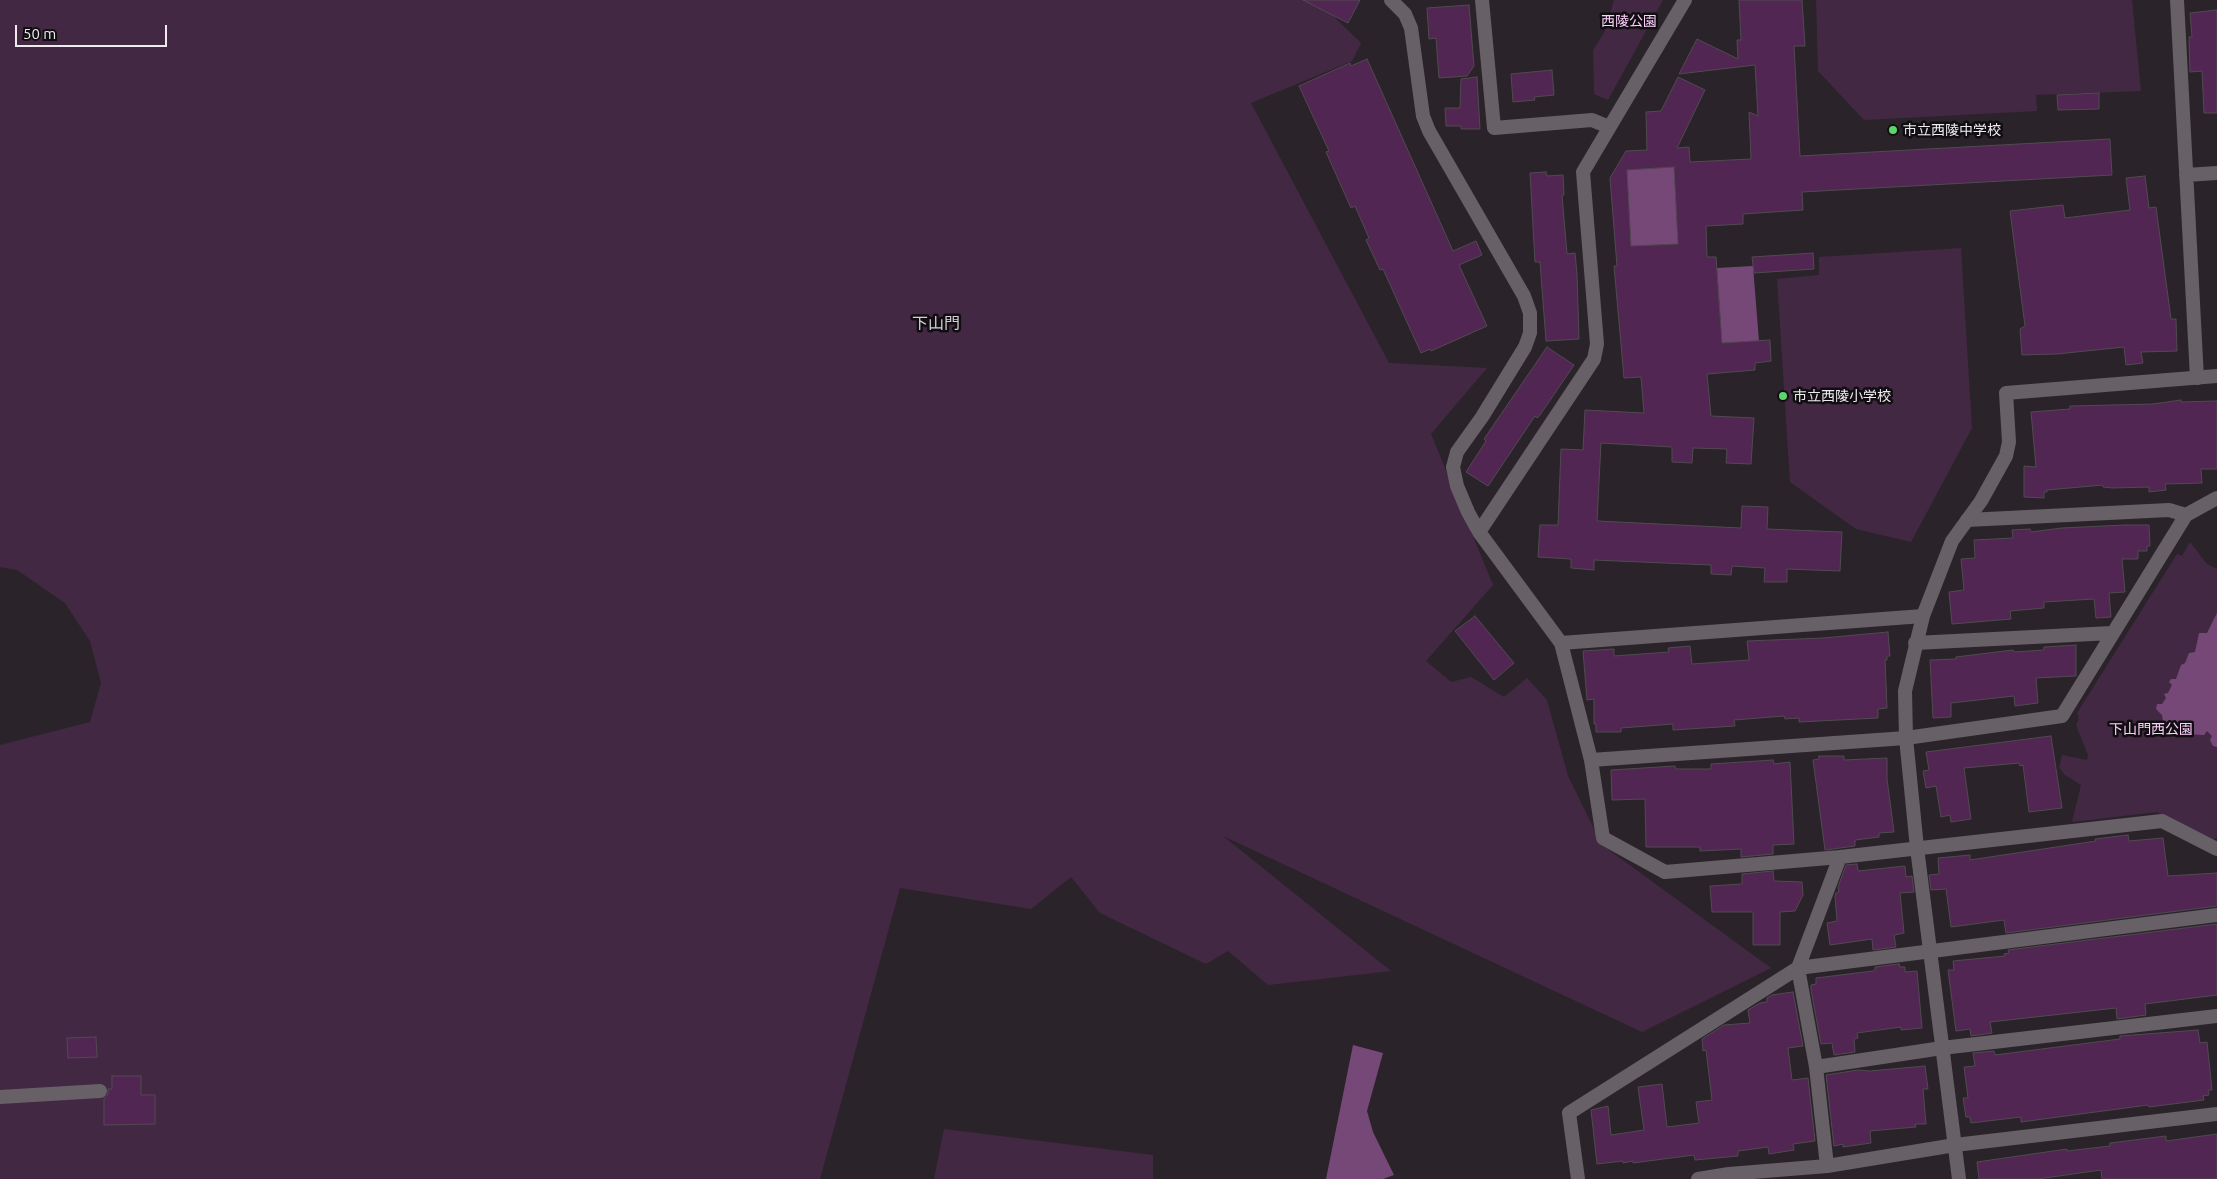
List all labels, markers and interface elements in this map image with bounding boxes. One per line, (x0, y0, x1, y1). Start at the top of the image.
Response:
park label: 西陵公園 (1601, 13, 1657, 29)
scale bar (18, 15, 170, 47)
text: 50 m (23, 25, 56, 42)
place label: 市立西陵中学校 (1903, 122, 2001, 138)
marker: 市立西陵中学校 (1887, 124, 1899, 136)
district label: 下山門 (912, 314, 960, 334)
place label: 市立西陵小学校 (1793, 388, 1891, 404)
marker: 市立西陵小学校 (1777, 390, 1789, 402)
park label: 下山門西公園 (2109, 721, 2193, 737)

